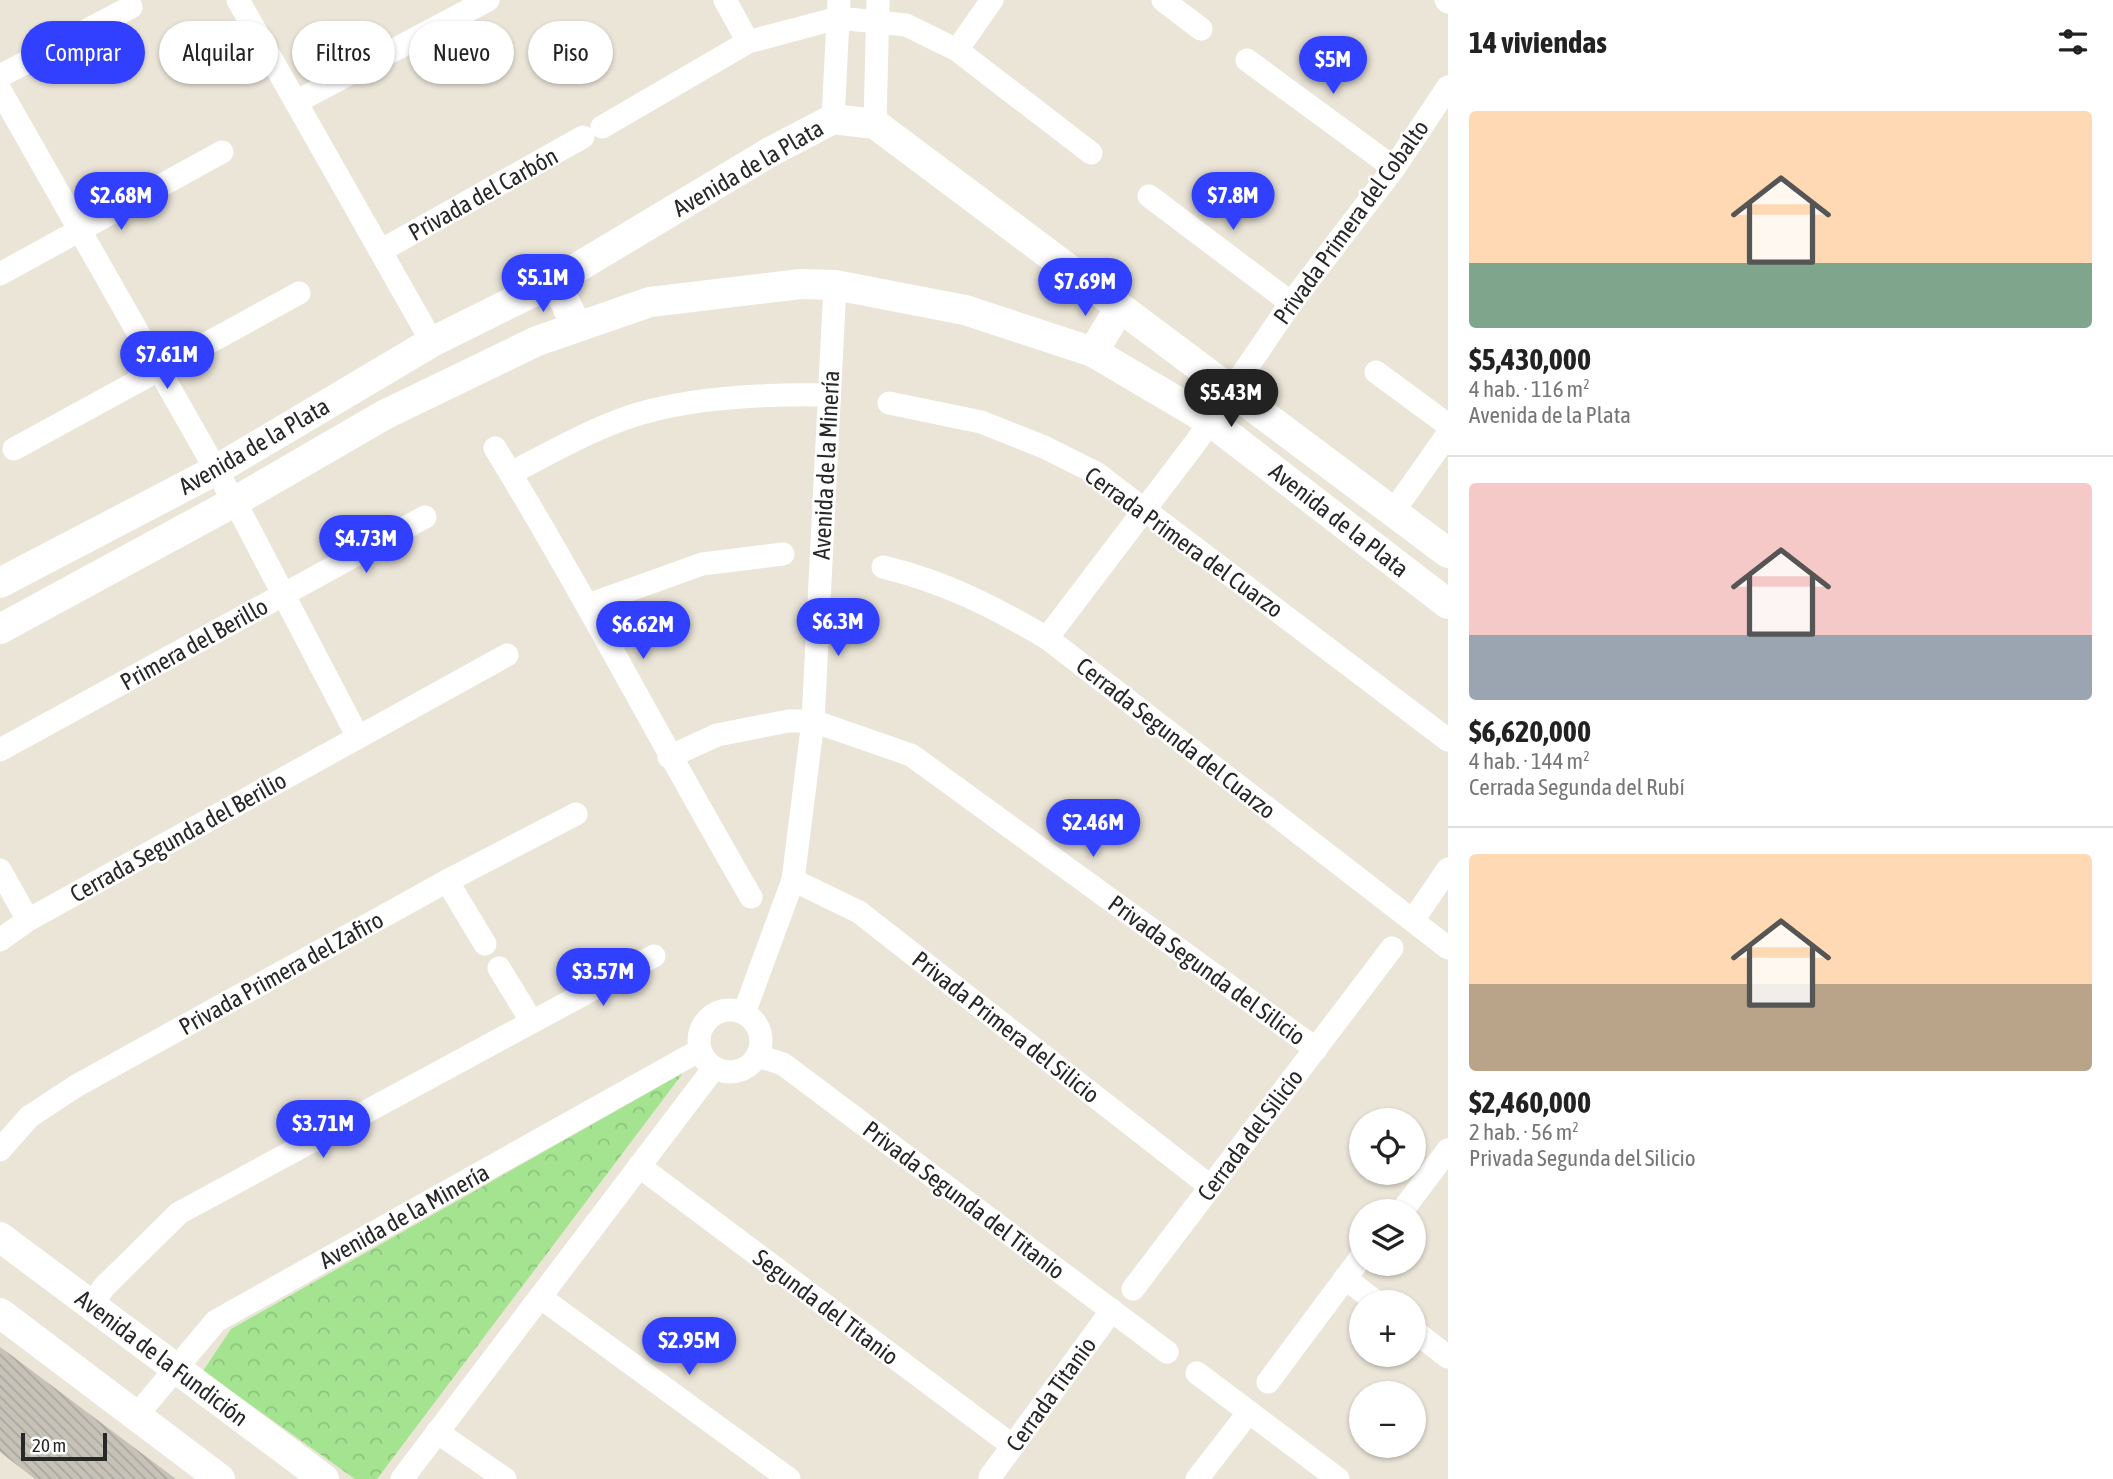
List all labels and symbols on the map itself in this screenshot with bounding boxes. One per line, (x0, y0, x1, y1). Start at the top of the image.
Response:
pin: $5M (1299, 36, 1367, 96)
street label: Avenida de la Plata (668, 114, 828, 222)
street label: Privada Primera del Cobalto (1268, 115, 1434, 329)
street label: Privada del Carbón (404, 142, 562, 246)
pin: $2.68M (64, 173, 178, 232)
pin: $7.8M (1184, 173, 1282, 232)
pin: $5.1M (494, 254, 592, 314)
pin: $7.69M (1028, 258, 1142, 318)
pin: $7.61M (110, 332, 224, 391)
street label: Avenida de la Minería (808, 370, 844, 560)
pin: $5.43M (1174, 370, 1288, 429)
street label: Avenida de la Plata (174, 392, 334, 500)
street label: Avenida de la Plata (1264, 457, 1414, 583)
street label: Cerrada Primera del Cuarzo (1080, 461, 1288, 623)
pin: $4.73M (309, 516, 423, 575)
street label: Primera del Berillo (116, 592, 272, 696)
pin: $6.3M (789, 598, 887, 658)
pin: $6.62M (586, 602, 700, 661)
street label: Cerrada Segunda del Cuarzo (1071, 652, 1281, 824)
street label: Cerrada Segunda del Berilio (65, 766, 291, 908)
pin: $2.46M (1036, 800, 1150, 859)
street label: Privada Segunda del Silicio (1103, 890, 1311, 1050)
street label: Privada Primera del Zafiro (174, 906, 388, 1040)
street label: Privada Primera del Silicio (907, 946, 1105, 1108)
pin: $3.57M (546, 948, 660, 1008)
street label: Cerrada del Silicio (1192, 1064, 1308, 1206)
pin: $3.71M (266, 1100, 380, 1160)
street label: Privada Segunda del Titanio (858, 1115, 1070, 1285)
street label: Avenida de la Minería (315, 1158, 493, 1274)
street label: Segunda del Titanio (748, 1244, 904, 1370)
street label: Avenida de la Fundición (71, 1284, 253, 1432)
pin: $2.95M (632, 1318, 746, 1377)
street label: Cerrada Titanio (1001, 1332, 1101, 1456)
scale bar (21, 1430, 107, 1462)

